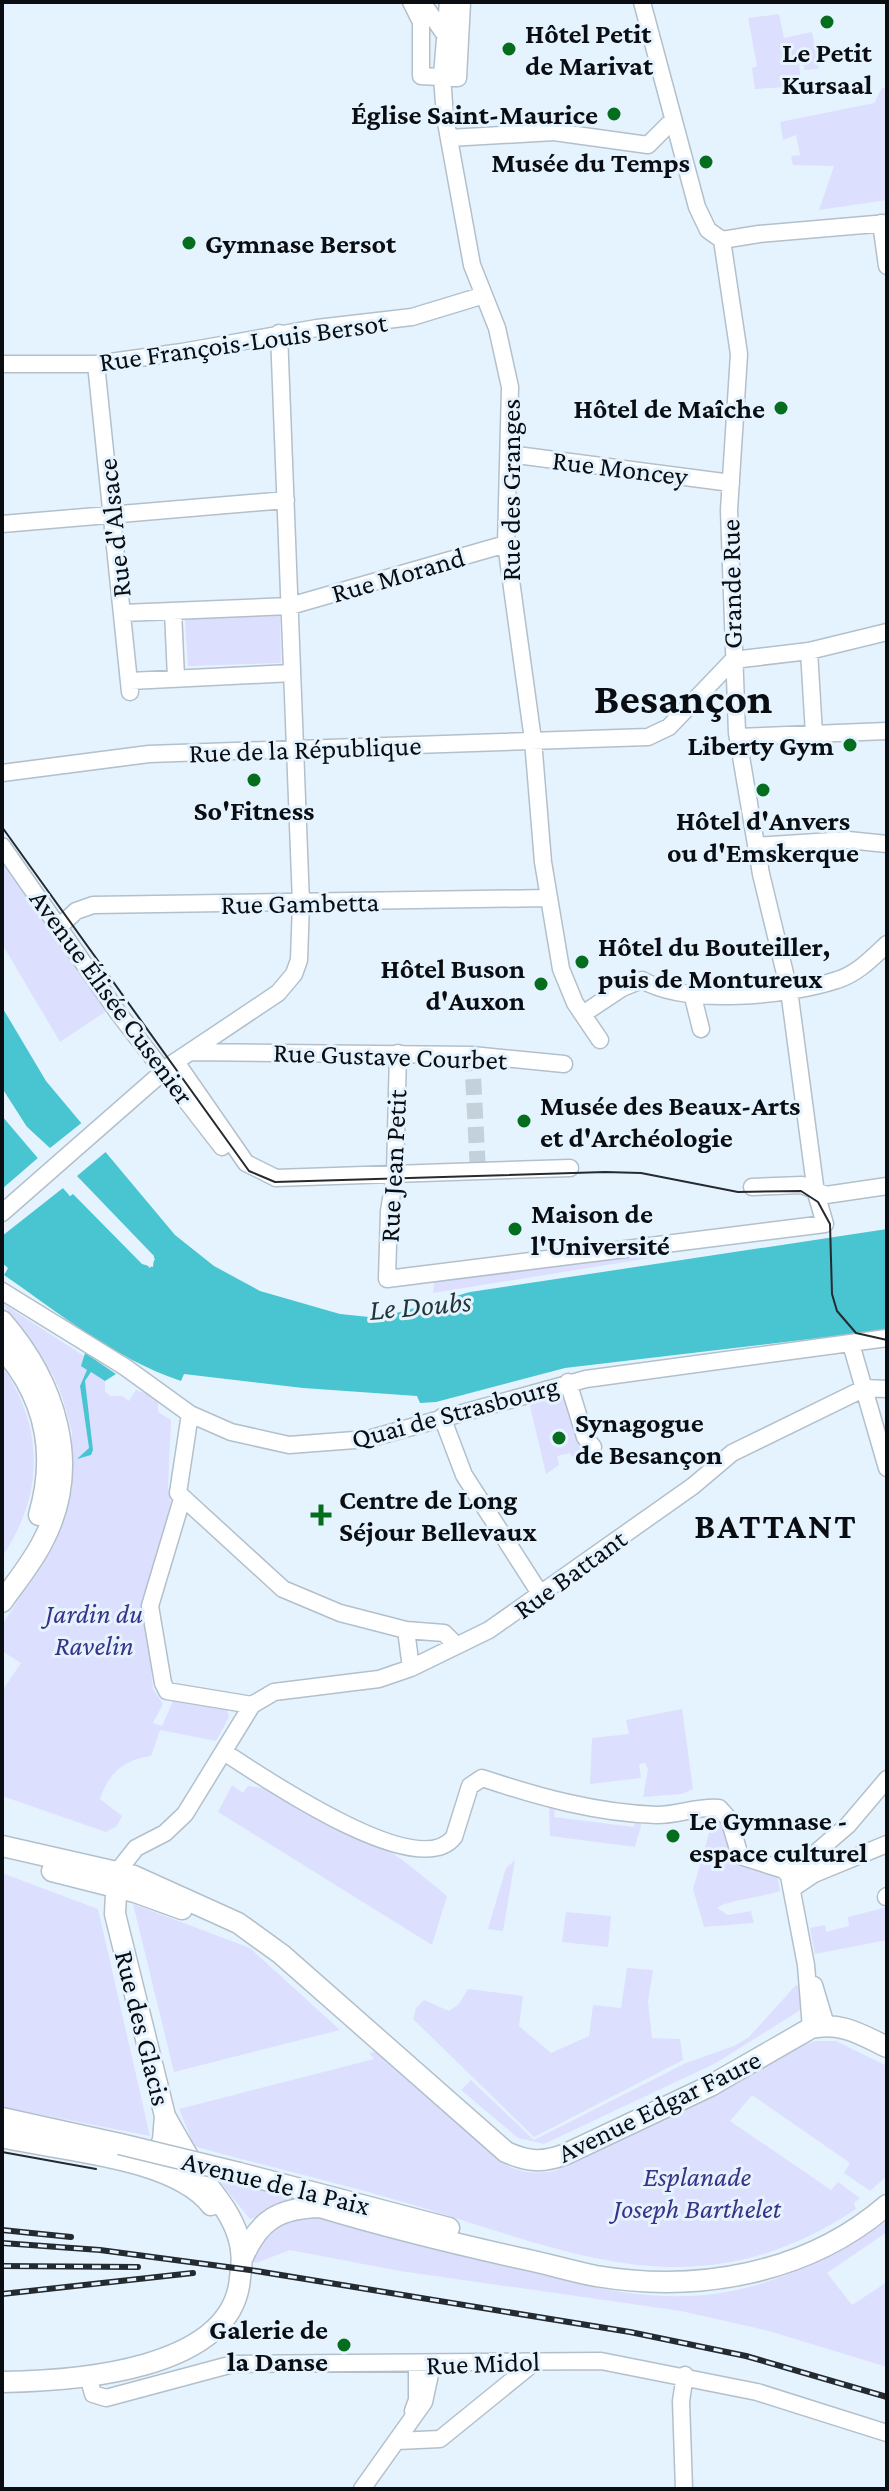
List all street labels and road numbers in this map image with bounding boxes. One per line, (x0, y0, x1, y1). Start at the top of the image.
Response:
street label: Rue François-Louis Bersot (97, 306, 390, 378)
street label: Rue des Granges (495, 399, 526, 581)
street label: Rue Moncey (550, 444, 691, 492)
street label: Rue d'Alsace (91, 457, 137, 599)
street label: Grande Rue (714, 519, 748, 649)
street label: Rue Morand (328, 541, 468, 609)
street label: Rue de la République (188, 729, 422, 769)
street label: Avenue Élisée Cusenier (24, 884, 200, 1110)
street label: Rue Gambetta (220, 886, 380, 920)
street label: Rue Gustave Courbet (272, 1036, 508, 1076)
street label: Rue Jean Petit (374, 1088, 413, 1243)
street label: Quai de Strasbourg (348, 1369, 562, 1455)
street label: Rue Battant (508, 1522, 633, 1625)
street label: Rue des Glacis (109, 1947, 177, 2109)
street label: Avenue Edgar Faure (552, 2043, 766, 2169)
street label: Avenue de la Paix (179, 2145, 373, 2221)
street label: Rue Midol (425, 2346, 541, 2380)

